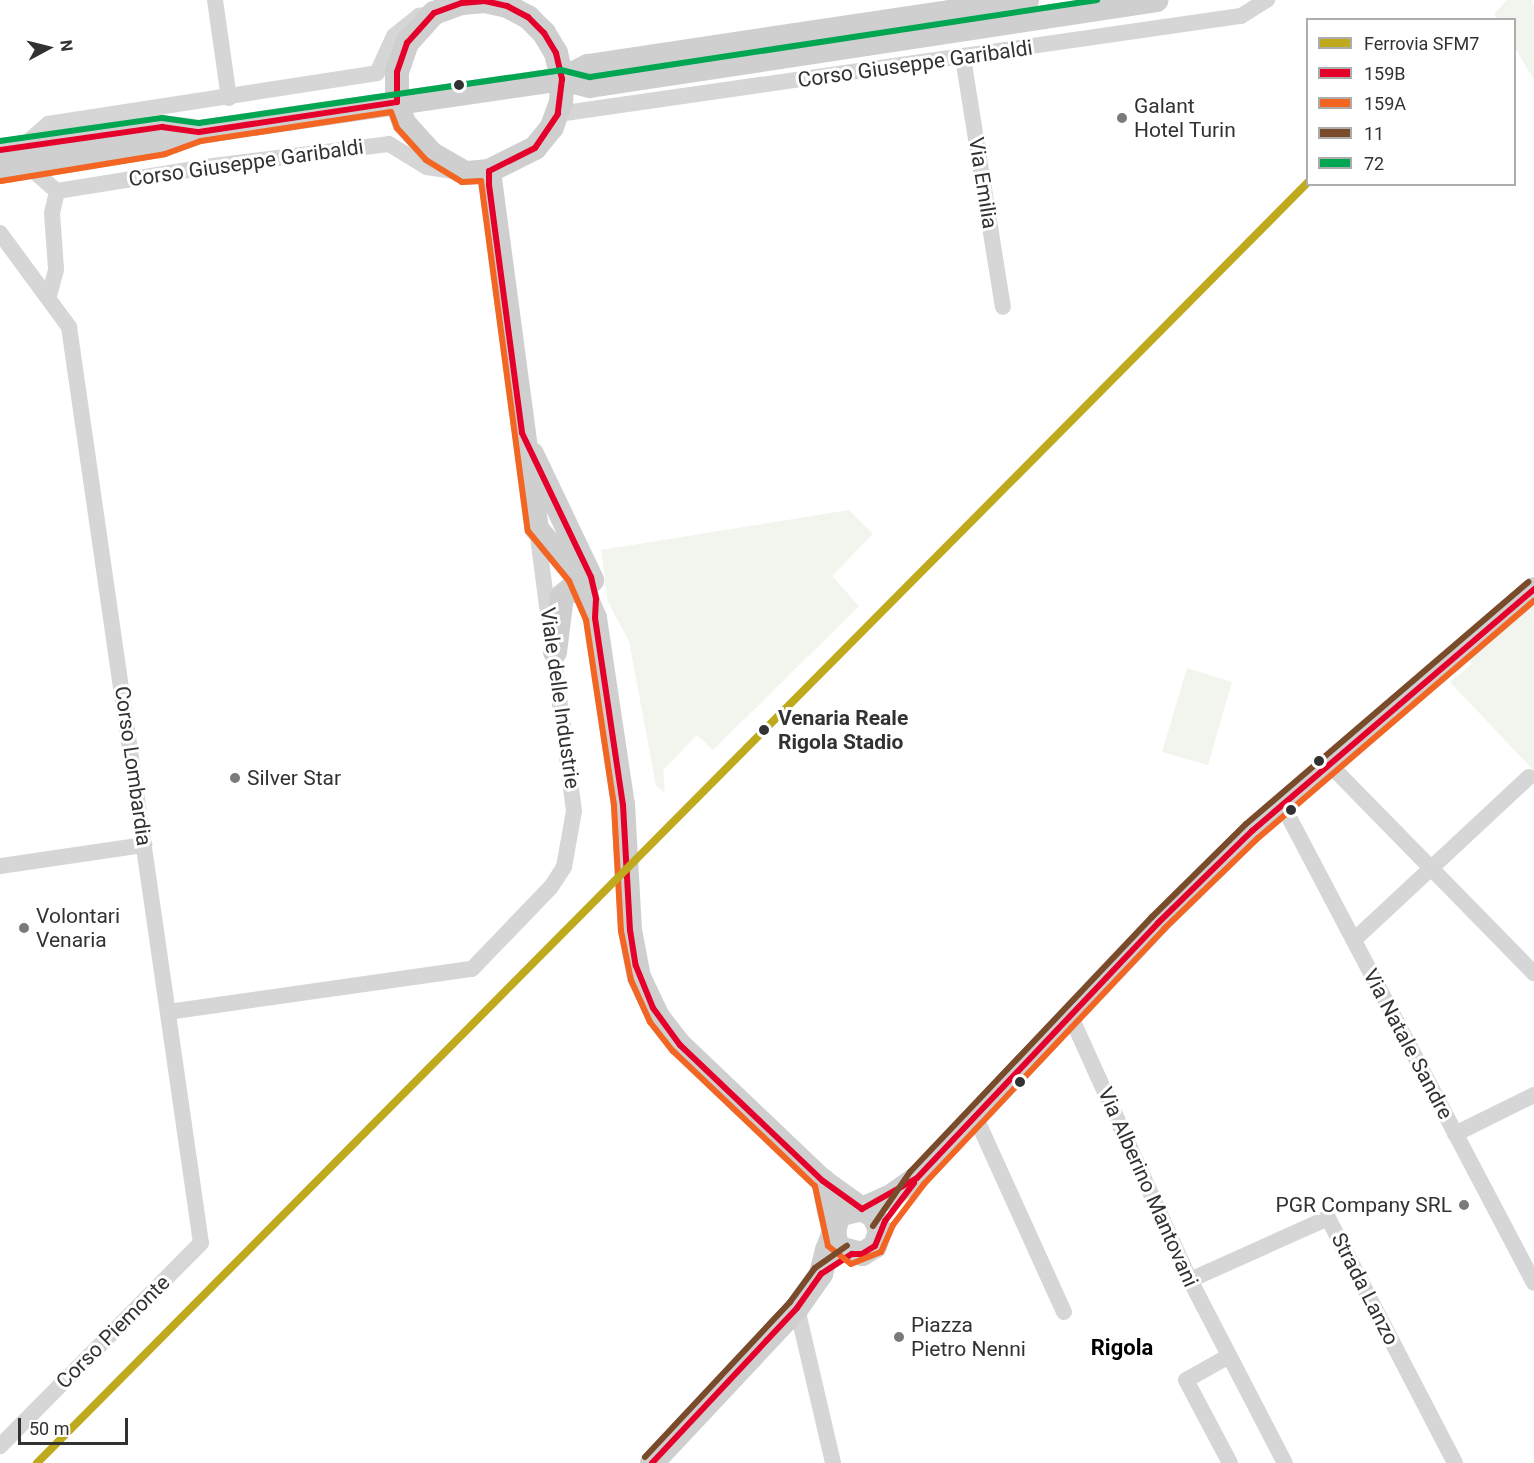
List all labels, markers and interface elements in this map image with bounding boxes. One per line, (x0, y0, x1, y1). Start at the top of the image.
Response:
north arrow (18, 18, 78, 78)
legend (1306, 18, 1516, 186)
text: Ferrovia SFM7 (1364, 33, 1479, 54)
street label: Corso Giuseppe Garibaldi (796, 35, 1034, 93)
text: N (56, 39, 76, 53)
text: 159B (1364, 63, 1406, 84)
unlabelled marker (453, 79, 465, 91)
place label: Galant Hotel Turin (1134, 93, 1236, 143)
text: 159A (1364, 93, 1406, 114)
marker: Galant Hotel Turin (1115, 111, 1129, 125)
text: 11 (1364, 123, 1384, 144)
street label: Corso Giuseppe Garibaldi (127, 134, 365, 192)
street label: Via Emilia (963, 135, 1003, 231)
text: 72 (1364, 153, 1384, 174)
street label: Viale delle Industrie (535, 606, 585, 790)
street label: Corso Lombardia (109, 685, 157, 847)
place label: Venaria Reale Rigola Stadio (778, 705, 908, 755)
marker: Venaria Reale Rigola Stadio (755, 721, 773, 739)
unlabelled marker (1313, 755, 1325, 767)
place label: Silver Star (247, 765, 341, 791)
marker: Silver Star (228, 771, 242, 785)
unlabelled marker (1285, 804, 1297, 816)
place label: Volontari Venaria (36, 903, 120, 953)
marker: Volontari Venaria (17, 921, 31, 935)
street label: Via Natale Sandre (1358, 965, 1458, 1123)
unlabelled marker (1014, 1076, 1026, 1088)
street label: Via Alberino Mantovani (1093, 1083, 1203, 1291)
place label: PGR Company SRL (1276, 1192, 1452, 1218)
marker: PGR Company SRL (1457, 1198, 1471, 1212)
street label: Strada Lanzo (1326, 1229, 1404, 1349)
street label: Corso Piemonte (51, 1270, 175, 1394)
place label: Piazza Pietro Nenni (911, 1312, 1026, 1362)
marker: Piazza Pietro Nenni (892, 1330, 906, 1344)
district label: Rigola (1091, 1335, 1153, 1361)
scale bar (21, 1406, 130, 1444)
text: 50 m (29, 1418, 69, 1439)

